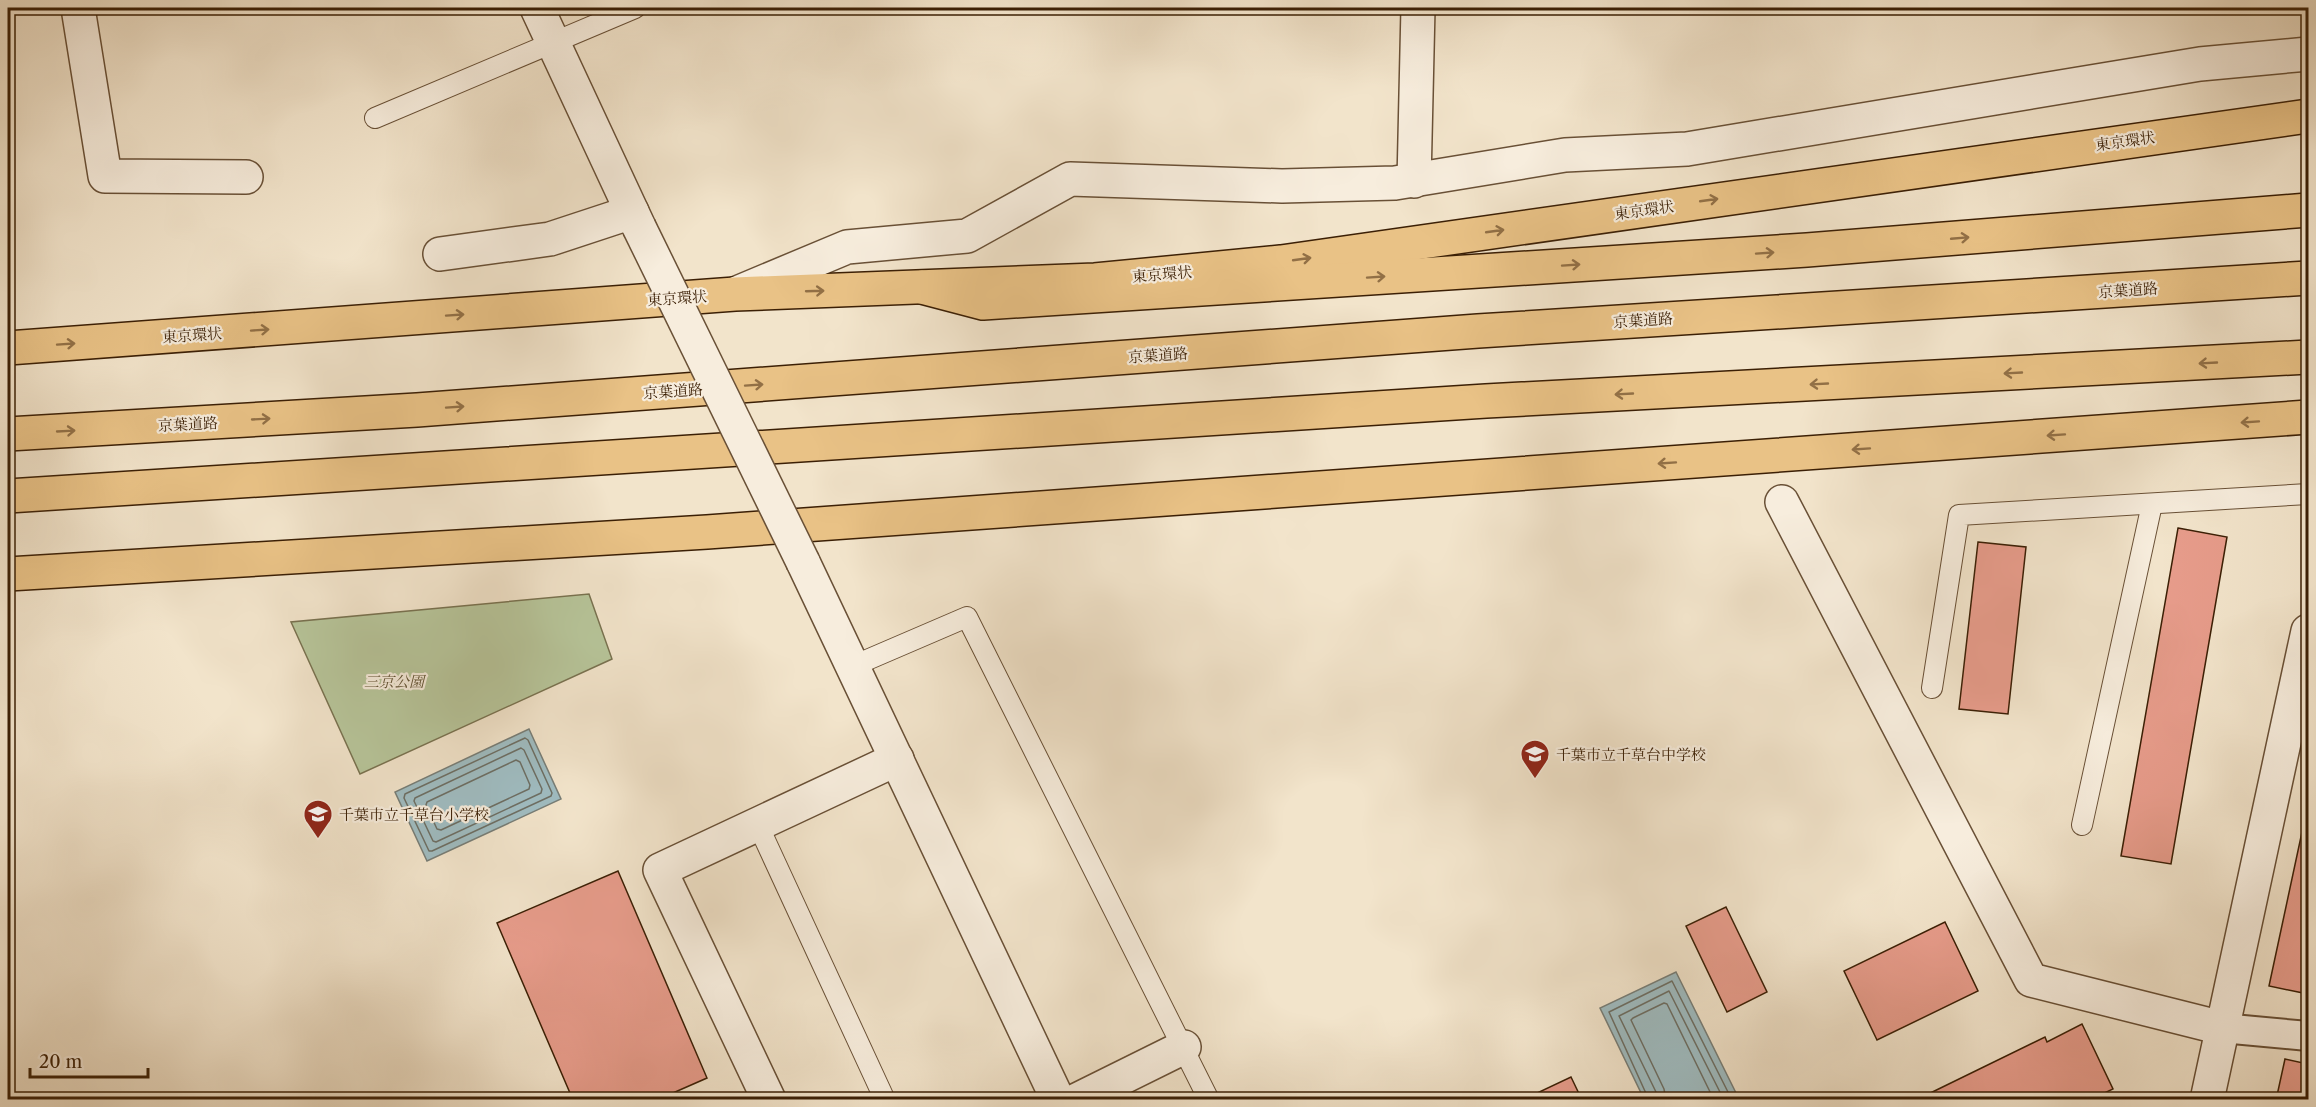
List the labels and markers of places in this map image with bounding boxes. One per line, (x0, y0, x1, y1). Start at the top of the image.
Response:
school or university icon: 千葉市立千草台中学校 (1519, 738, 1551, 780)
place label: 千葉市立千草台中学校 (1556, 745, 1706, 764)
school or university icon: 千葉市立千草台小学校 (302, 798, 334, 840)
place label: 千葉市立千草台小学校 (339, 805, 489, 824)

